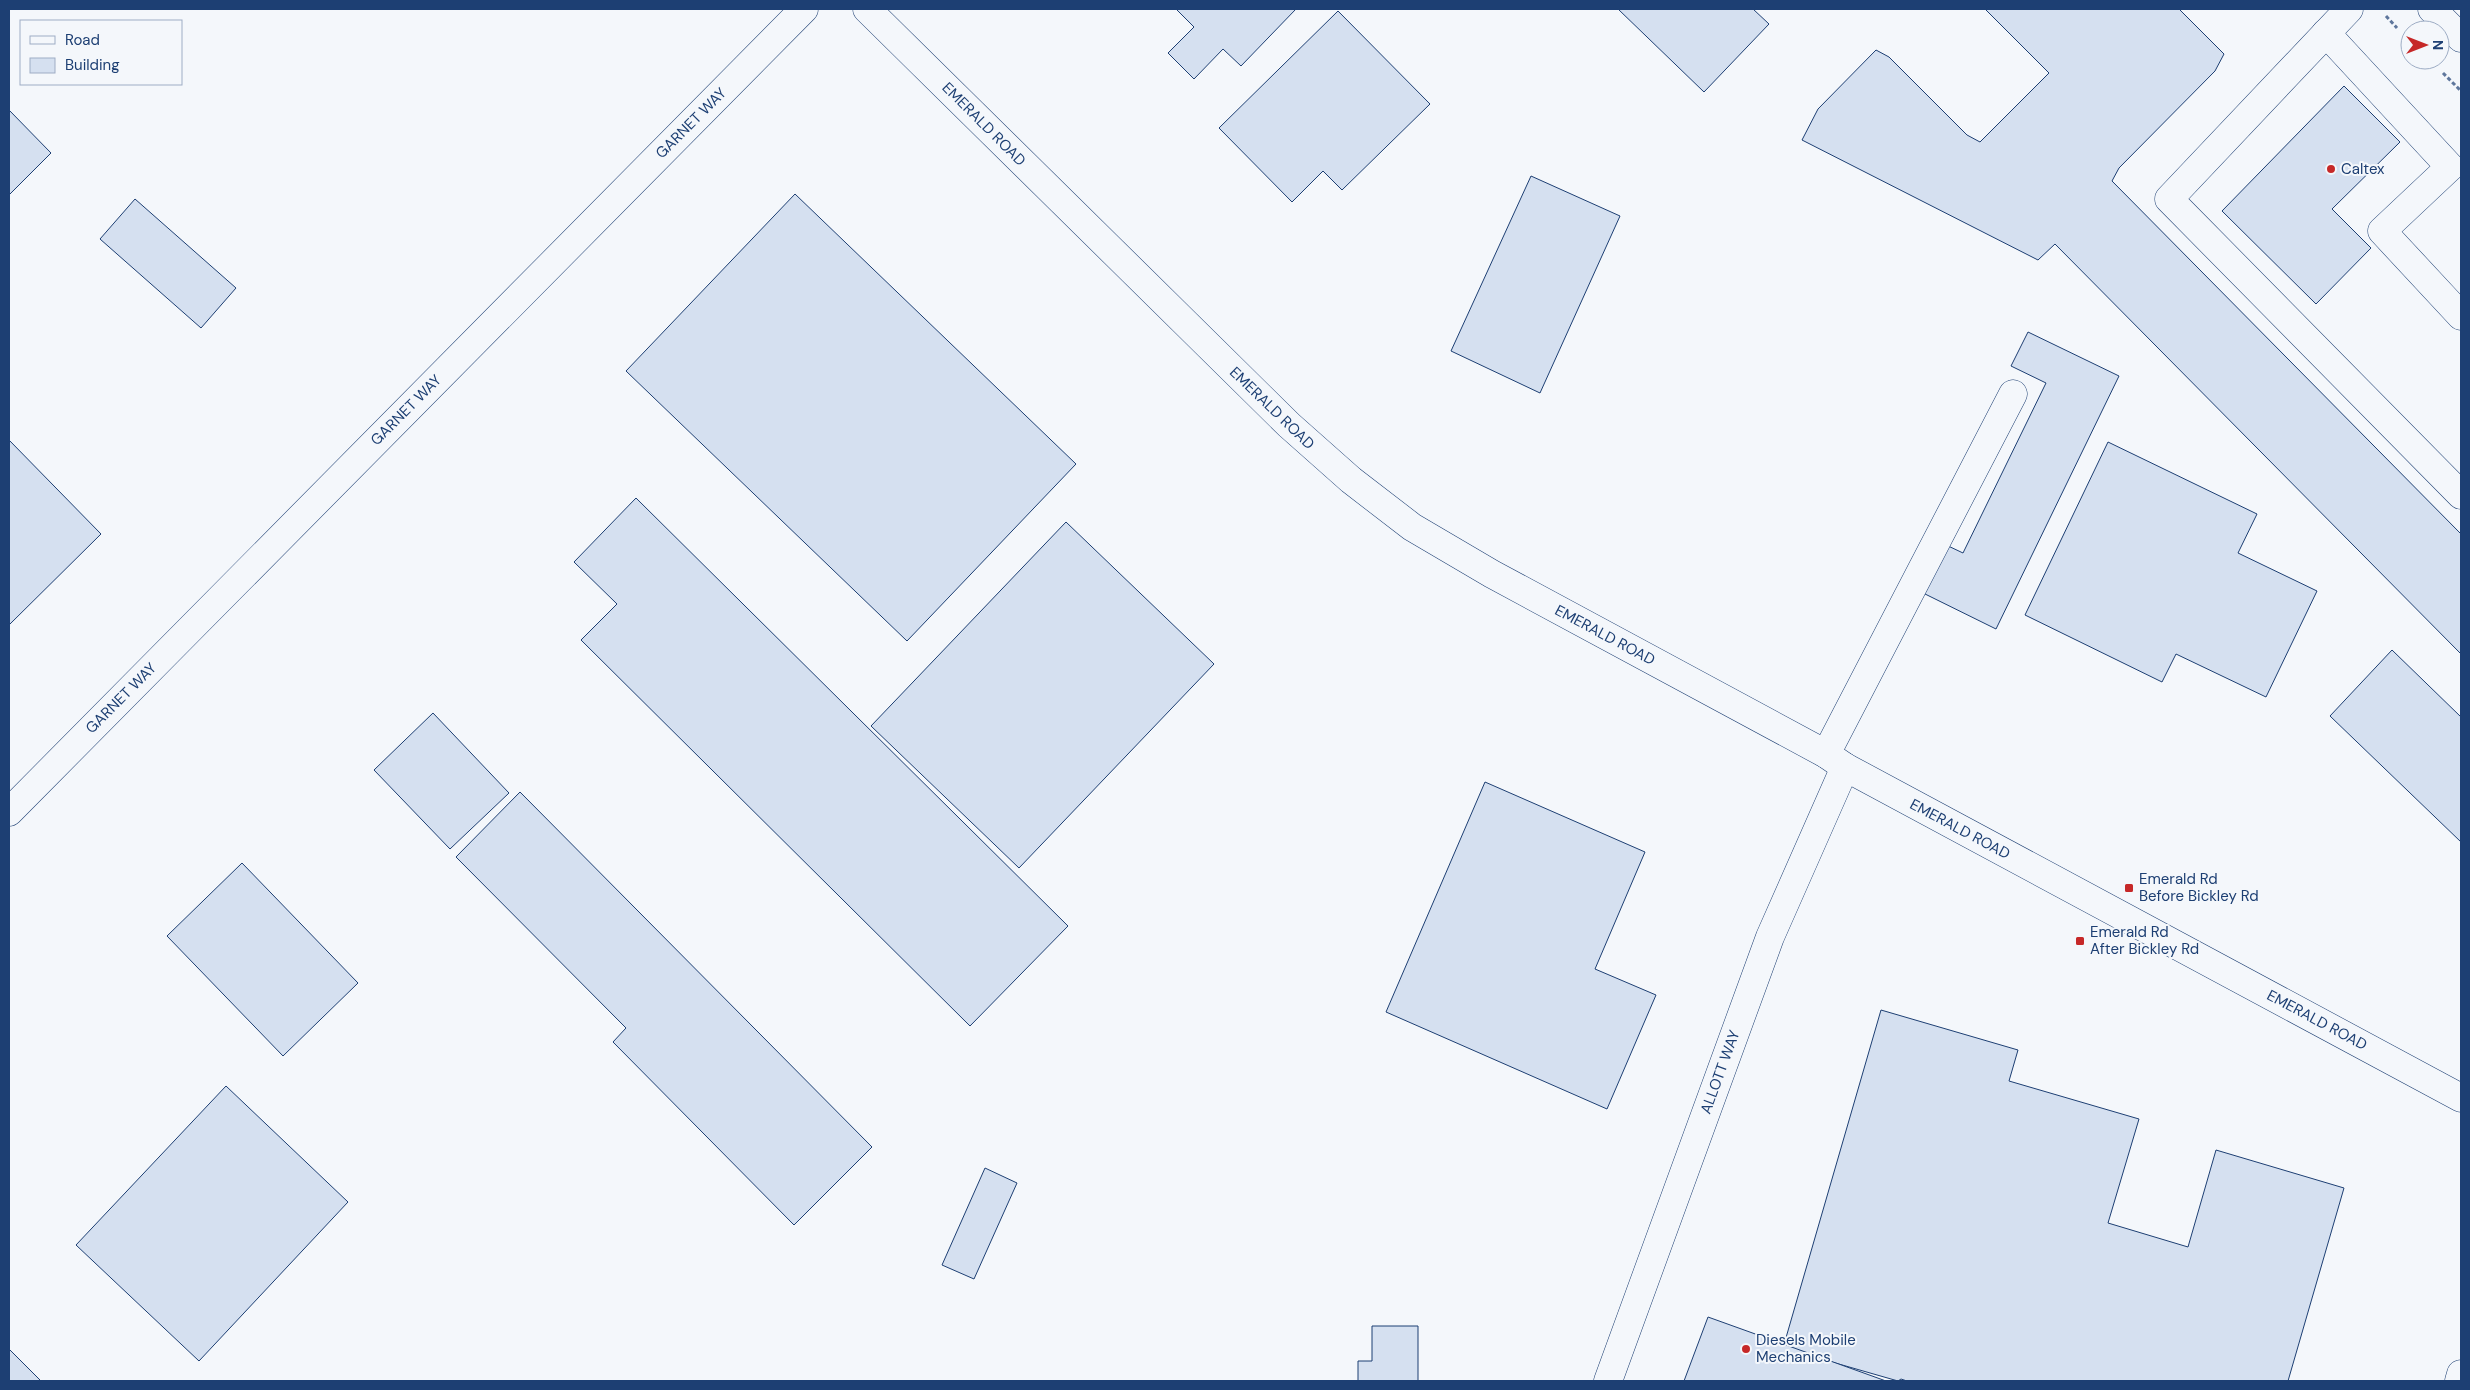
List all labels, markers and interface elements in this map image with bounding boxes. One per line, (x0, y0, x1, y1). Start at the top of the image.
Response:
legend (20, 20, 182, 85)
north arrow (2400, 20, 2450, 70)
text: Road (65, 30, 100, 50)
text: N (2429, 40, 2447, 50)
text: Building (65, 55, 120, 75)
street label: EMERALD ROAD (938, 78, 1030, 170)
street label: GARNET WAY (651, 83, 731, 163)
place label: Caltex (2341, 159, 2385, 179)
marker: Caltex (2325, 163, 2337, 175)
street label: EMERALD ROAD (1225, 362, 1319, 454)
street label: GARNET WAY (366, 370, 446, 450)
street label: EMERALD ROAD (1551, 600, 1659, 670)
street label: GARNET WAY (81, 658, 161, 738)
street label: EMERALD ROAD (1906, 794, 2014, 864)
place label: Emerald Rd Before Bickley Rd (2139, 869, 2259, 906)
marker: Emerald Rd Before Bickley Rd (2123, 882, 2135, 894)
place label: Emerald Rd After Bickley Rd (2090, 922, 2199, 959)
marker: Emerald Rd After Bickley Rd (2074, 935, 2086, 947)
street label: EMERALD ROAD (2263, 985, 2371, 1055)
street label: ALLOTT WAY (1696, 1027, 1744, 1117)
place label: Diesels Mobile Mechanics (1756, 1330, 1856, 1367)
marker: Diesels Mobile Mechanics (1740, 1343, 1752, 1355)

